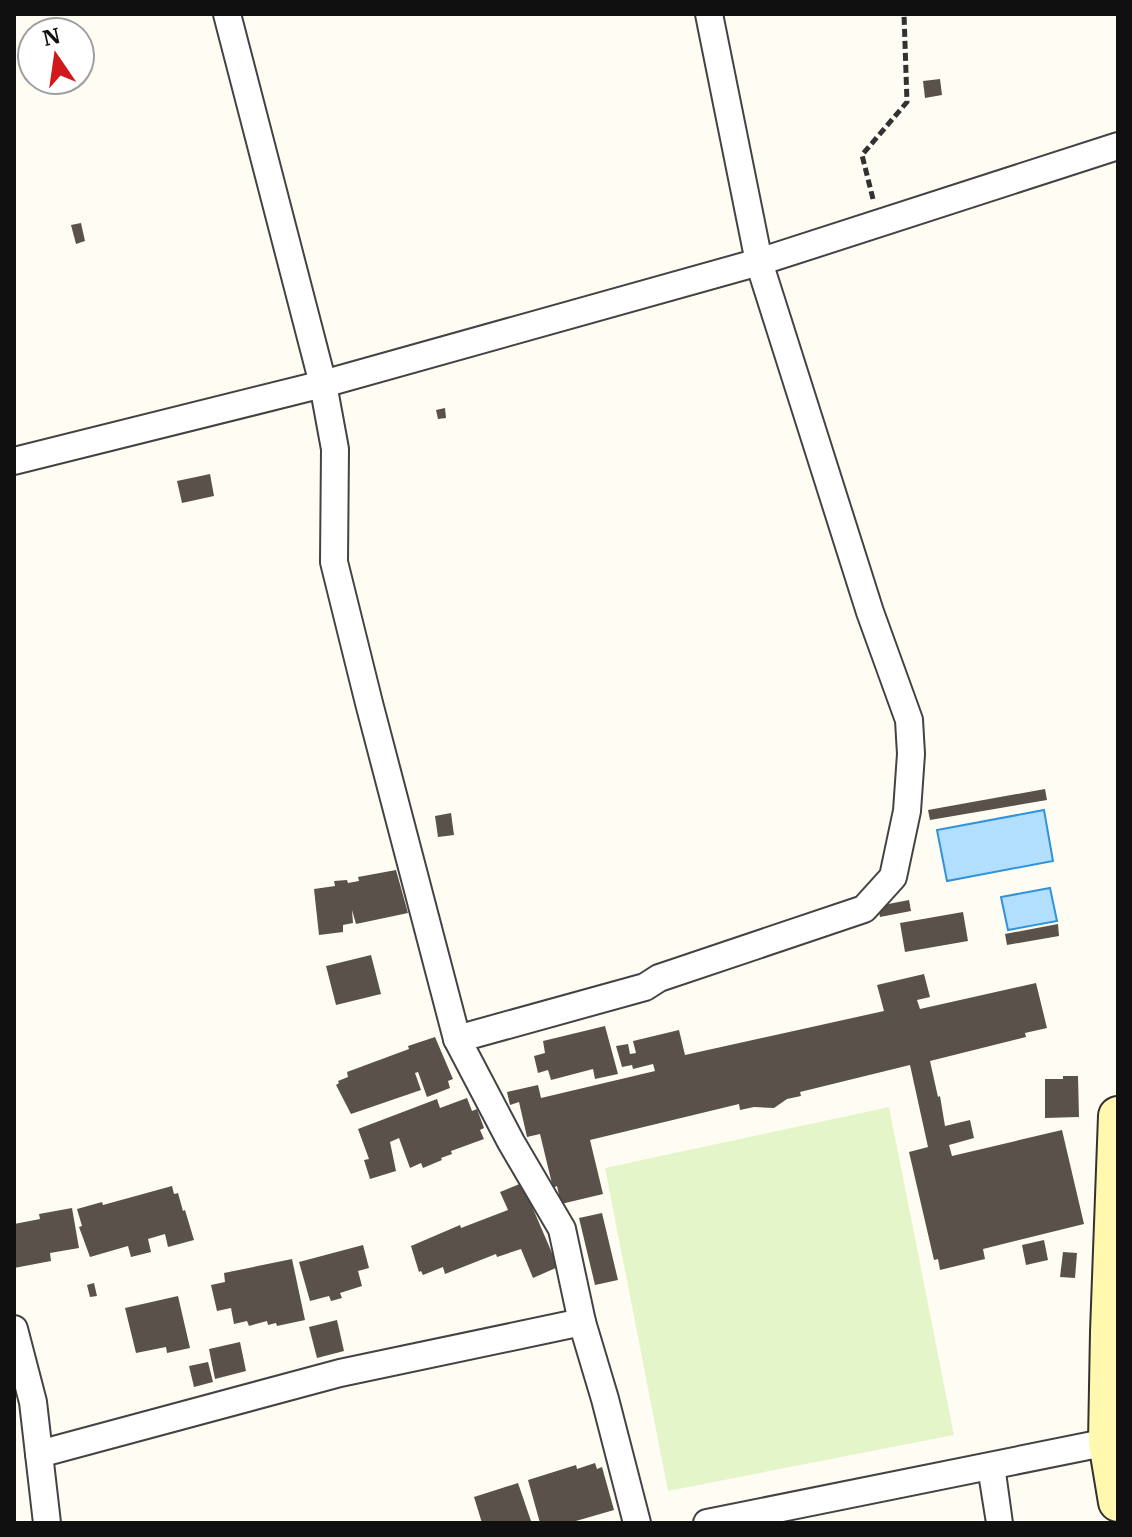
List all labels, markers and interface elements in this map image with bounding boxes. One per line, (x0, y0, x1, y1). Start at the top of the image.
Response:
north arrow (16, 16, 96, 96)
text: N (40, 20, 63, 52)

